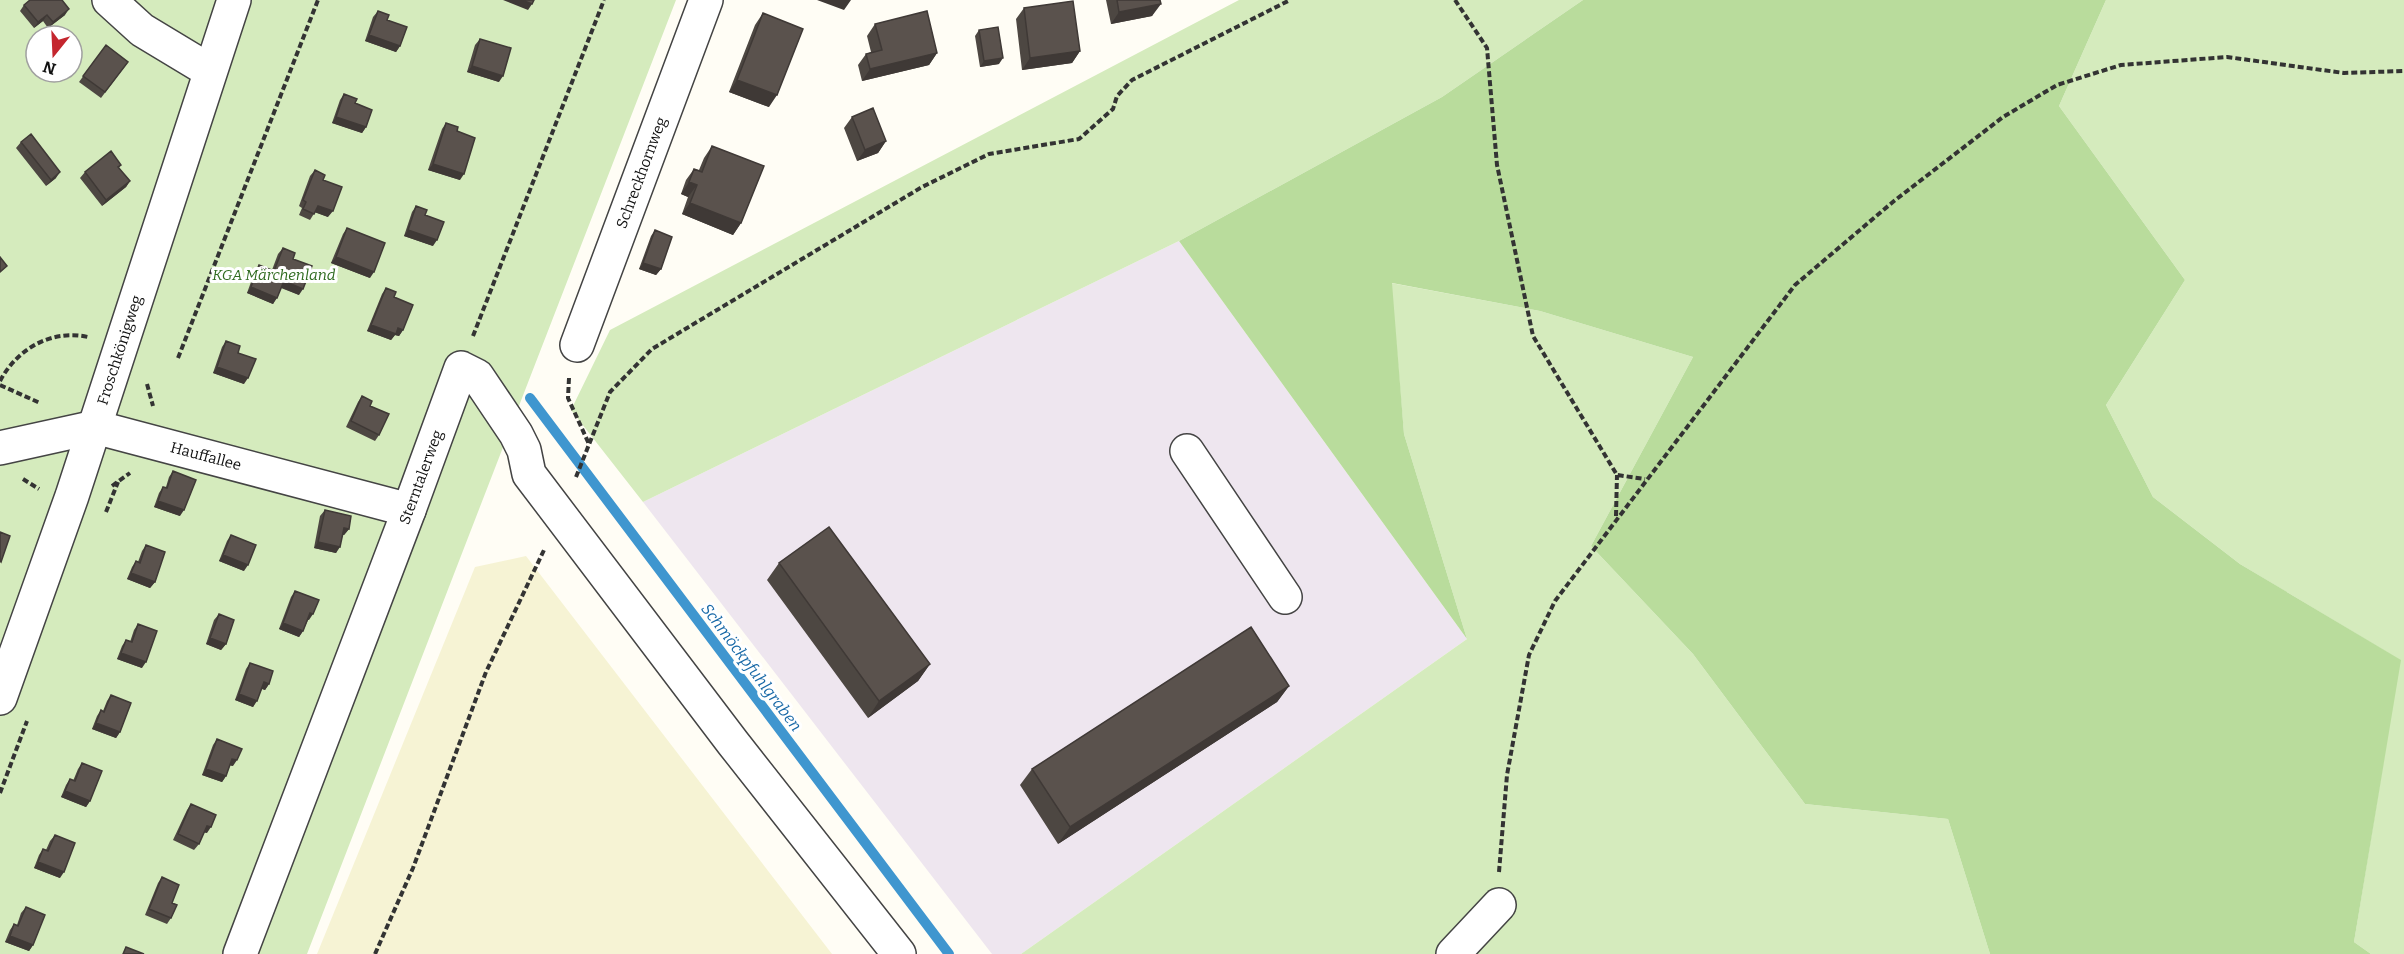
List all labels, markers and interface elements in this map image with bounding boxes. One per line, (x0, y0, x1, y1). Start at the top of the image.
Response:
north arrow (24, 24, 84, 84)
text: N (41, 57, 58, 79)
street label: Schreckhornweg (612, 114, 670, 231)
park label: KGA Märchenland (212, 266, 336, 284)
street label: Froschkönigweg (93, 293, 146, 407)
street label: Sterntalerweg (395, 427, 447, 527)
street label: Hauffallee (168, 438, 243, 474)
water label: Schmöckpfuhlgraben (697, 600, 806, 735)

